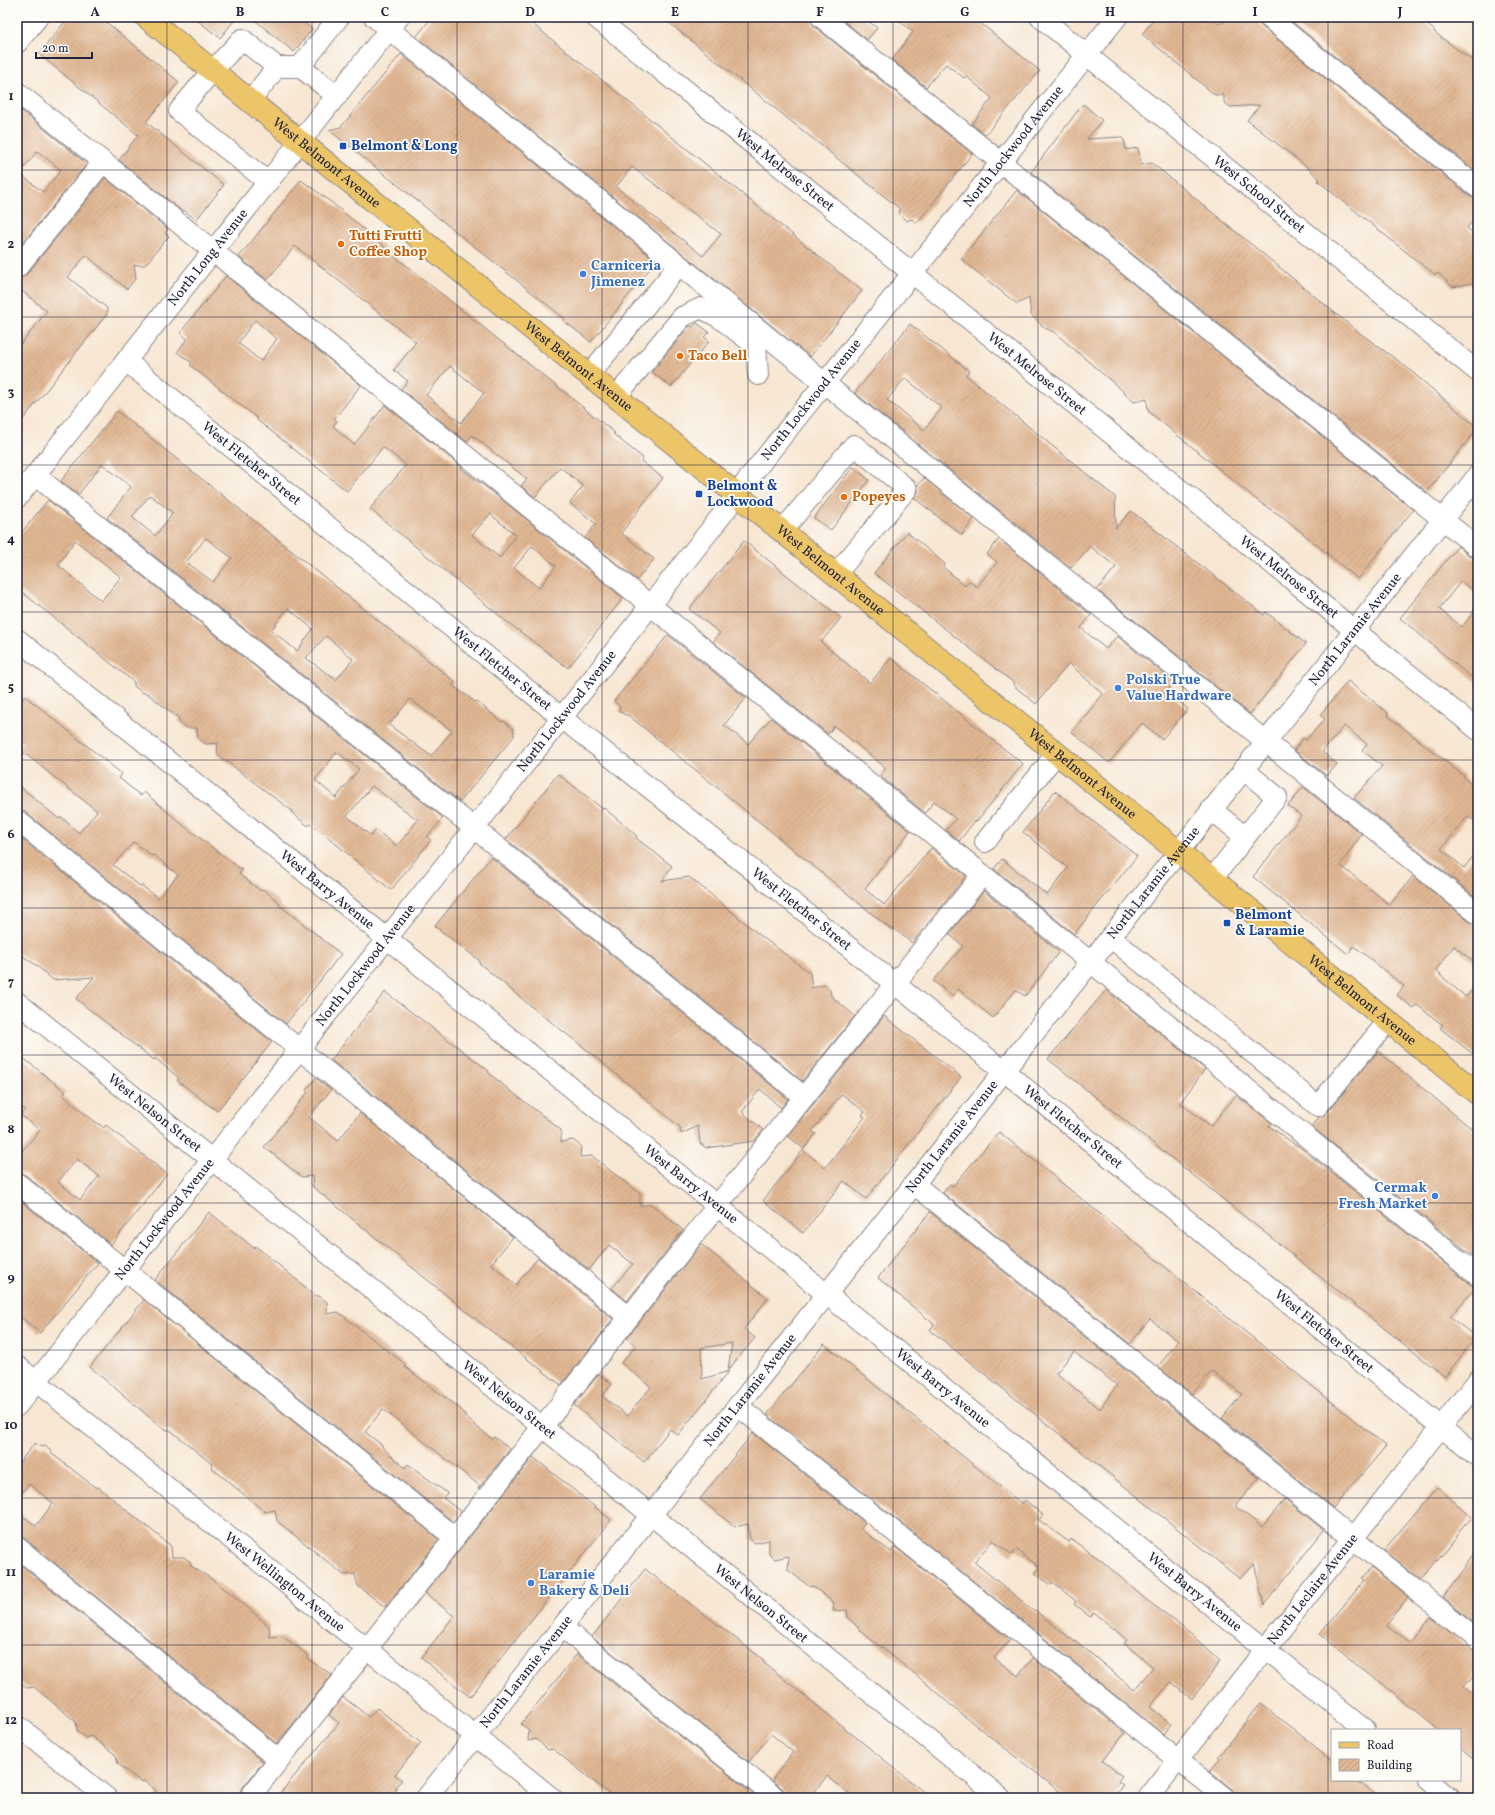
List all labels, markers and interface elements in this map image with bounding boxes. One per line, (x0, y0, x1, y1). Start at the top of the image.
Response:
text: A (90, 4, 100, 22)
text: B (236, 4, 245, 22)
text: C (381, 4, 389, 22)
text: D (525, 4, 535, 22)
text: E (671, 4, 679, 22)
text: F (816, 4, 824, 22)
text: G (960, 4, 970, 22)
text: H (1105, 4, 1115, 22)
text: I (1253, 4, 1258, 22)
text: J (1397, 4, 1403, 22)
scale bar (36, 34, 92, 60)
text: 20 m (42, 41, 69, 57)
street label: North Lockwood Avenue (959, 81, 1068, 211)
text: 1 (8, 88, 14, 106)
street label: West Belmont Avenue (268, 113, 385, 213)
street label: West Melrose Street (731, 124, 838, 216)
place label: Belmont & Long (351, 137, 458, 156)
marker: Belmont & Long (338, 141, 348, 151)
street label: West School Street (1209, 151, 1309, 238)
street label: North Long Avenue (163, 205, 253, 310)
place label: Tutti Frutti Coffee Shop (349, 227, 427, 262)
text: 2 (8, 236, 15, 254)
marker: Tutti Frutti Coffee Shop (336, 239, 346, 249)
place label: Carniceria Jimenez (590, 257, 662, 292)
marker: Carniceria Jimenez (578, 269, 588, 279)
street label: West Belmont Avenue (520, 317, 637, 417)
street label: West Melrose Street (983, 328, 1091, 420)
street label: North Lockwood Avenue (757, 335, 866, 465)
place label: Taco Bell (688, 347, 747, 366)
marker: Taco Bell (675, 351, 685, 361)
text: 3 (8, 384, 15, 402)
street label: West Fletcher Street (198, 417, 305, 510)
place label: Belmont & Lockwood (707, 477, 778, 512)
place label: Popeyes (852, 488, 906, 507)
marker: Belmont & Lockwood (694, 489, 704, 499)
marker: Popeyes (839, 492, 849, 502)
street label: West Belmont Avenue (772, 521, 889, 620)
text: 4 (7, 531, 15, 549)
street label: West Melrose Street (1235, 532, 1343, 623)
street label: North Laramie Avenue (1304, 569, 1406, 690)
street label: West Fletcher Street (448, 623, 556, 715)
street label: North Lockwood Avenue (513, 646, 621, 776)
place label: Polski True Value Hardware (1126, 671, 1231, 706)
text: 5 (8, 679, 14, 697)
marker: Polski True Value Hardware (1113, 683, 1123, 693)
street label: West Belmont Avenue (1024, 724, 1141, 824)
street label: North Laramie Avenue (1103, 822, 1205, 943)
text: 6 (7, 826, 15, 844)
street label: West Barry Avenue (276, 846, 379, 934)
street label: West Fletcher Street (747, 863, 856, 955)
street label: North Lockwood Avenue (311, 900, 420, 1030)
place label: Belmont & Laramie (1235, 906, 1304, 941)
marker: Belmont & Laramie (1222, 918, 1232, 928)
street label: West Belmont Avenue (1304, 951, 1421, 1050)
text: 7 (8, 974, 14, 992)
street label: West Nelson Street (104, 1069, 206, 1157)
street label: North Laramie Avenue (901, 1076, 1003, 1197)
street label: West Fletcher Street (1019, 1081, 1127, 1173)
text: 8 (7, 1121, 15, 1139)
street label: West Barry Avenue (640, 1140, 743, 1229)
street label: North Lockwood Avenue (110, 1154, 219, 1284)
place label: Cermak Fresh Market (1339, 1179, 1428, 1214)
marker: Cermak Fresh Market (1430, 1191, 1440, 1201)
text: 9 (7, 1269, 15, 1287)
street label: West Fletcher Street (1270, 1285, 1378, 1378)
street label: North Laramie Avenue (699, 1329, 801, 1451)
street label: West Barry Avenue (891, 1344, 994, 1433)
street label: West Nelson Street (458, 1356, 560, 1444)
text: 10 (4, 1417, 18, 1435)
street label: West Wellington Avenue (220, 1528, 349, 1637)
street label: North Leclaire Avenue (1263, 1529, 1363, 1649)
street label: West Barry Avenue (1143, 1548, 1246, 1636)
street label: West Nelson Street (710, 1560, 812, 1648)
text: 11 (6, 1564, 16, 1582)
place label: Laramie Bakery & Deli (539, 1566, 629, 1601)
marker: Laramie Bakery & Deli (526, 1578, 536, 1588)
street label: North Laramie Avenue (475, 1611, 577, 1732)
text: 12 (5, 1712, 17, 1730)
legend (1331, 1729, 1461, 1781)
text: Road (1367, 1738, 1394, 1754)
text: Building (1367, 1758, 1412, 1774)

